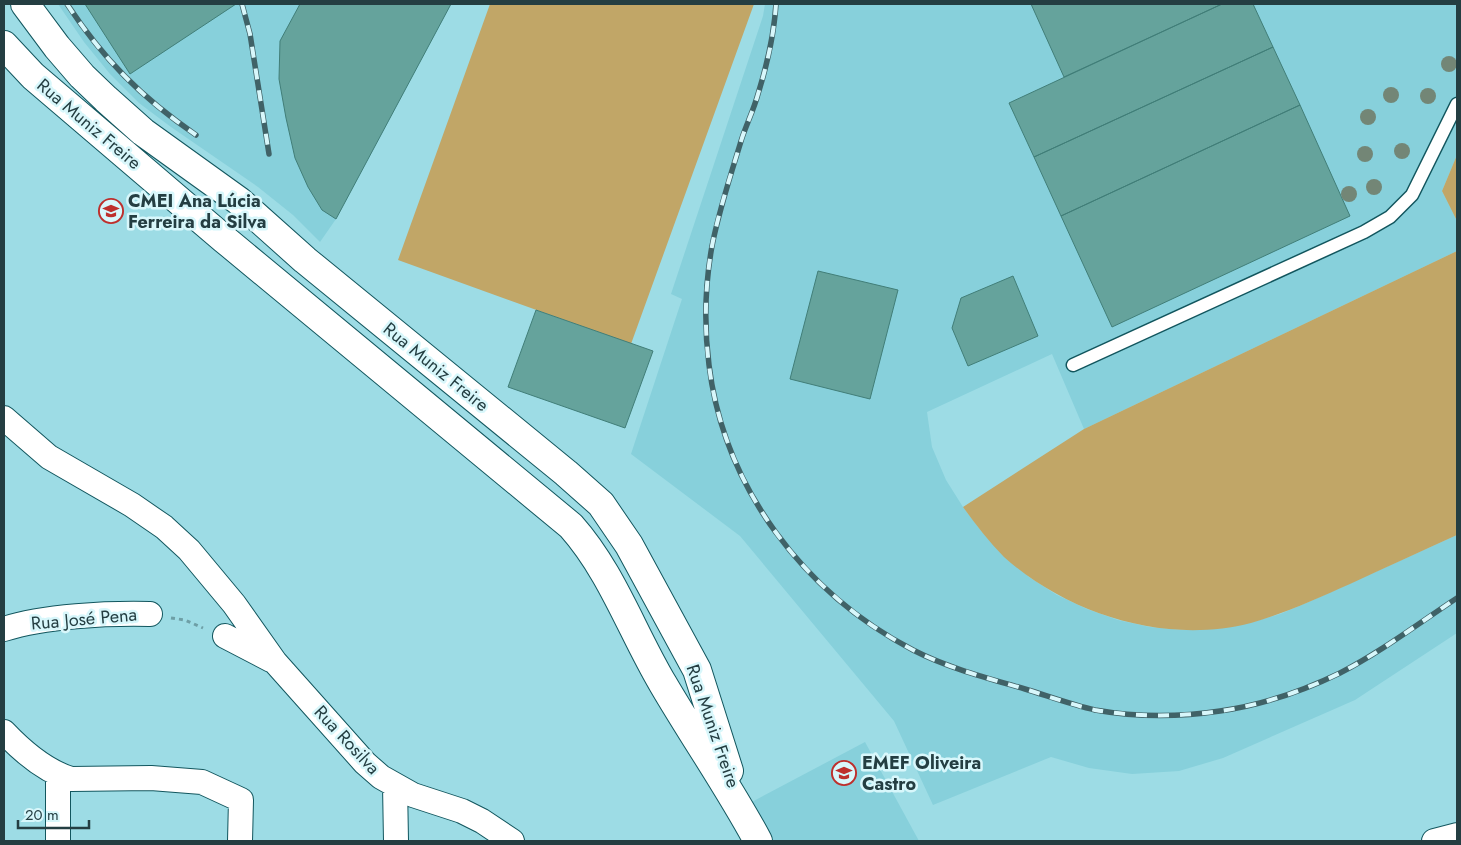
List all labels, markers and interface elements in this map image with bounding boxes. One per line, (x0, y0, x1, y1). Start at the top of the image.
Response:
street label: Rua Muniz Freire (31, 73, 147, 175)
place label: CMEI Ana Lúcia Ferreira da Silva (128, 188, 267, 235)
school or university icon: CMEI Ana Lúcia Ferreira da Silva (98, 198, 124, 224)
street label: Rua Muniz Freire (378, 316, 494, 418)
street label: Rua José Pena (30, 601, 138, 637)
street label: Rua Muniz Freire (680, 661, 746, 791)
street label: Rua Rosilva (308, 700, 386, 780)
place label: EMEF Oliveira Castro (862, 750, 981, 797)
school or university icon: EMEF Oliveira Castro (831, 760, 857, 786)
scale bar (18, 798, 89, 830)
text: 20 m (25, 804, 59, 826)

